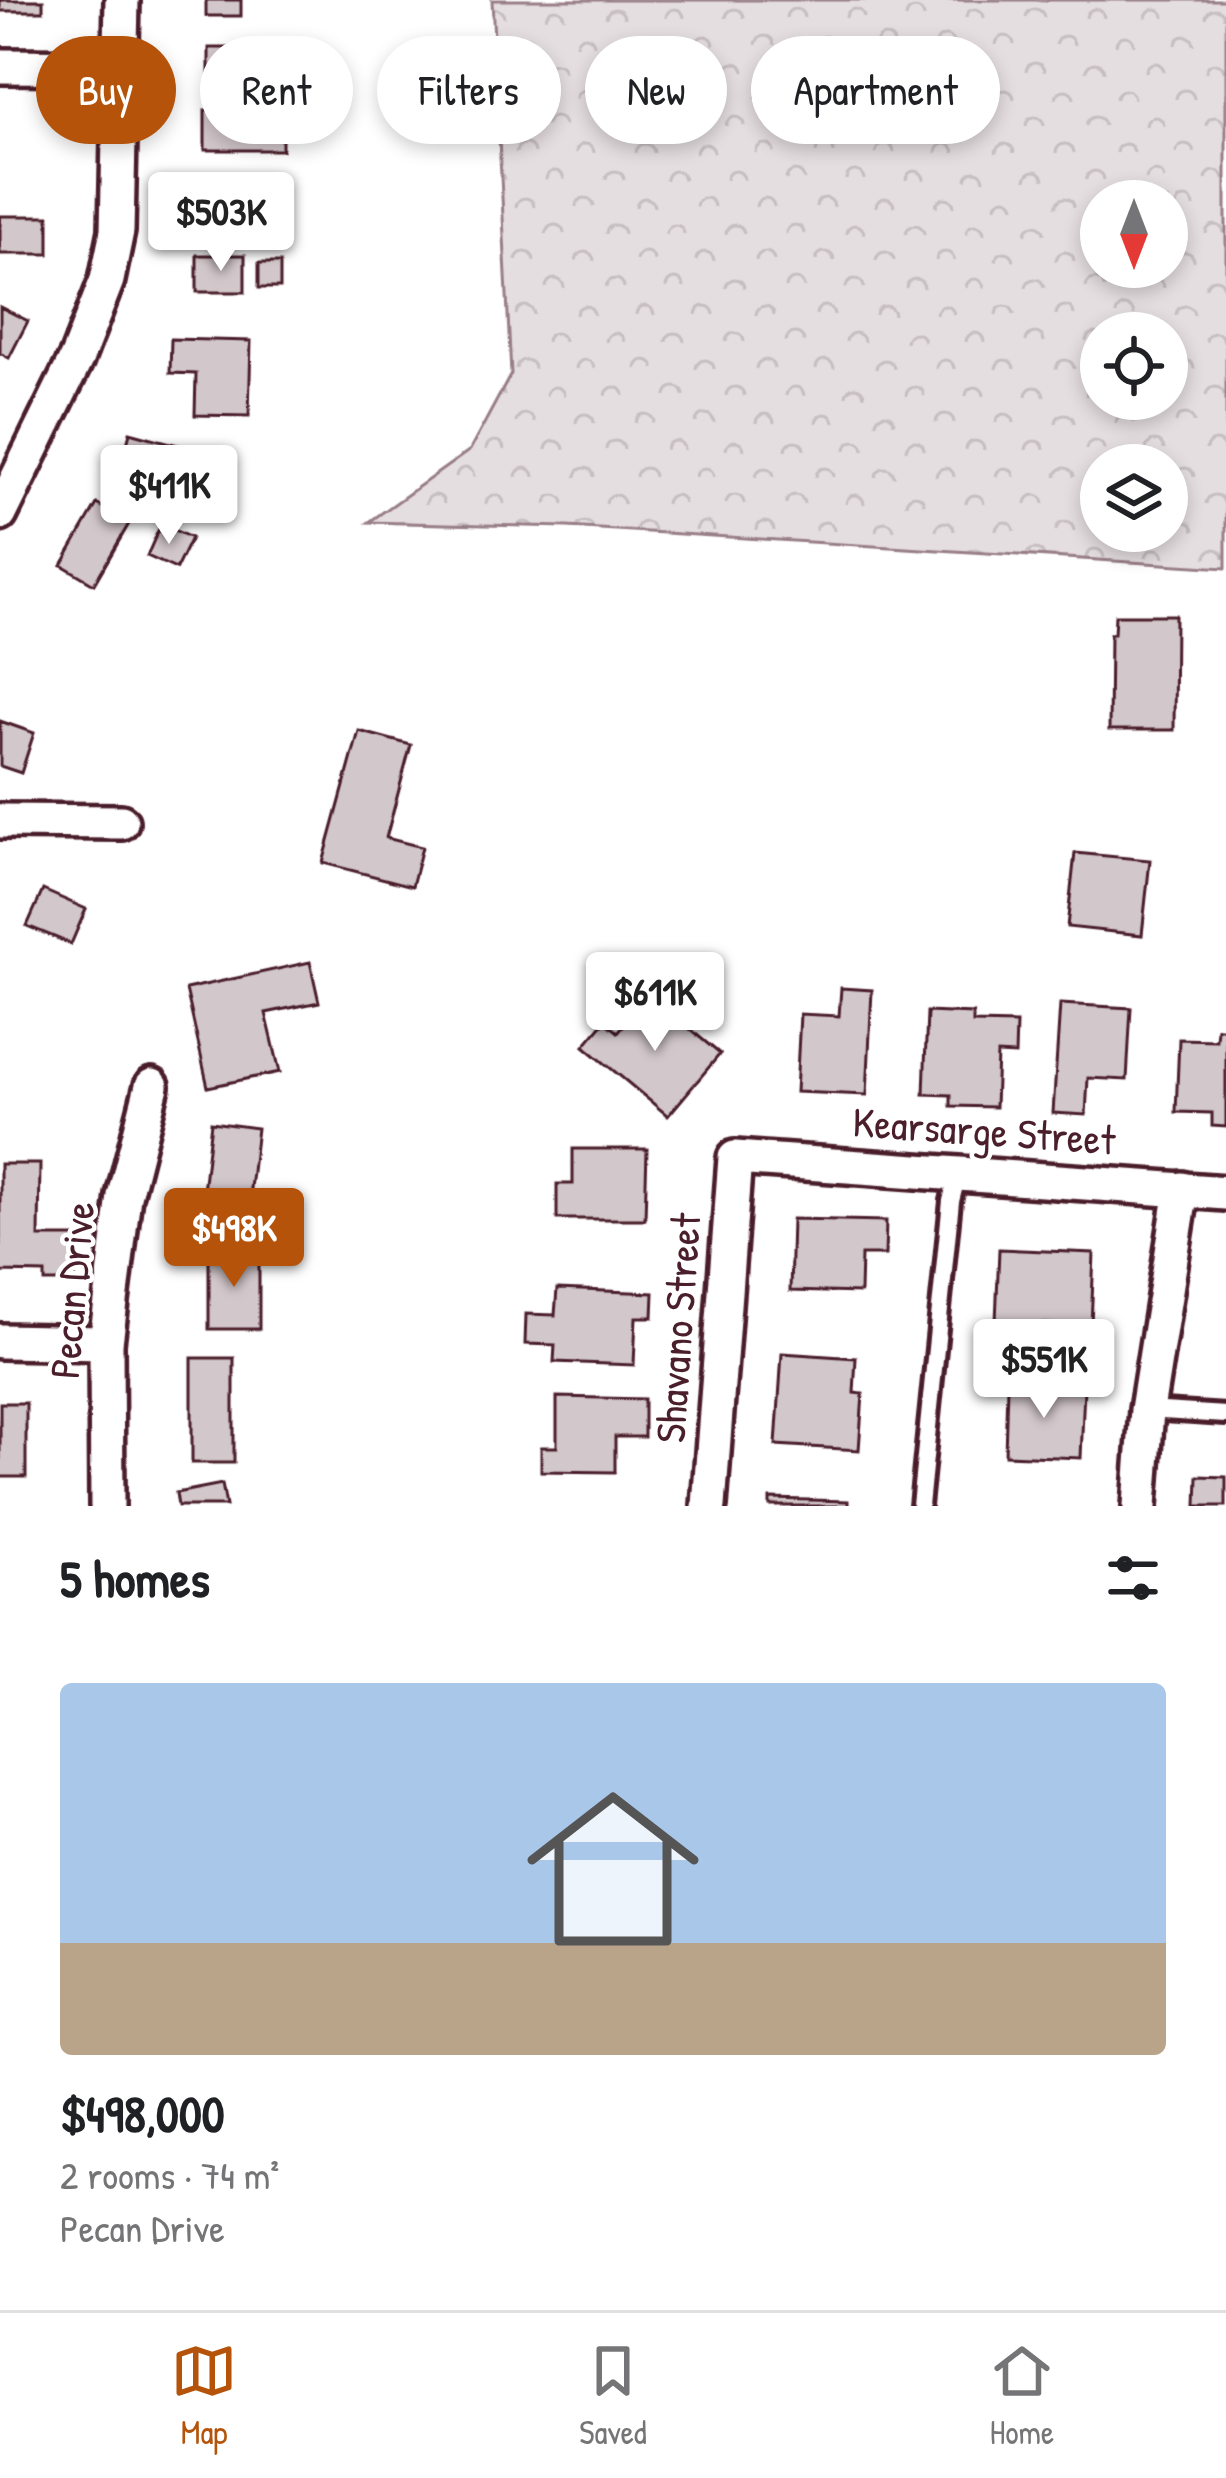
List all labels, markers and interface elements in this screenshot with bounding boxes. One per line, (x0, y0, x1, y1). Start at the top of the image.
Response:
chip: Buy (36, 36, 176, 144)
chip: Rent (200, 36, 353, 144)
chip: Filters (377, 36, 561, 144)
chip: New (585, 36, 727, 144)
chip: Apartment (751, 36, 1000, 144)
pin: $503K (137, 172, 305, 274)
north arrow (1080, 180, 1188, 288)
map controls (1080, 180, 1188, 552)
text: $503K (175, 184, 267, 237)
button: locate (1080, 312, 1188, 420)
button: layers (1080, 444, 1188, 552)
pin: $411K (85, 445, 253, 547)
text: $411K (127, 457, 211, 510)
pin: $611K (571, 952, 739, 1054)
text: $611K (613, 964, 697, 1017)
street label: Kearsarge Street (851, 1092, 1118, 1168)
pin: $498K (150, 1188, 318, 1290)
street label: Pecan Drive (35, 1199, 107, 1381)
text: $498K (191, 1200, 277, 1253)
street label: Shavano Street (641, 1211, 713, 1445)
pin: $551K (960, 1319, 1128, 1421)
text: $551K (1000, 1331, 1088, 1384)
text: 5 homes (60, 1544, 210, 1613)
icon: filters (1100, 1545, 1166, 1611)
icon: home (505, 1761, 721, 1977)
text: $498,000 (60, 2079, 225, 2148)
text: 2 rooms · 74 m² (60, 2148, 279, 2201)
text: Pecan Drive (60, 2201, 225, 2254)
tab: Map (171, 2338, 237, 2454)
tab: Saved (579, 2338, 647, 2454)
tab: Home (989, 2338, 1055, 2454)

